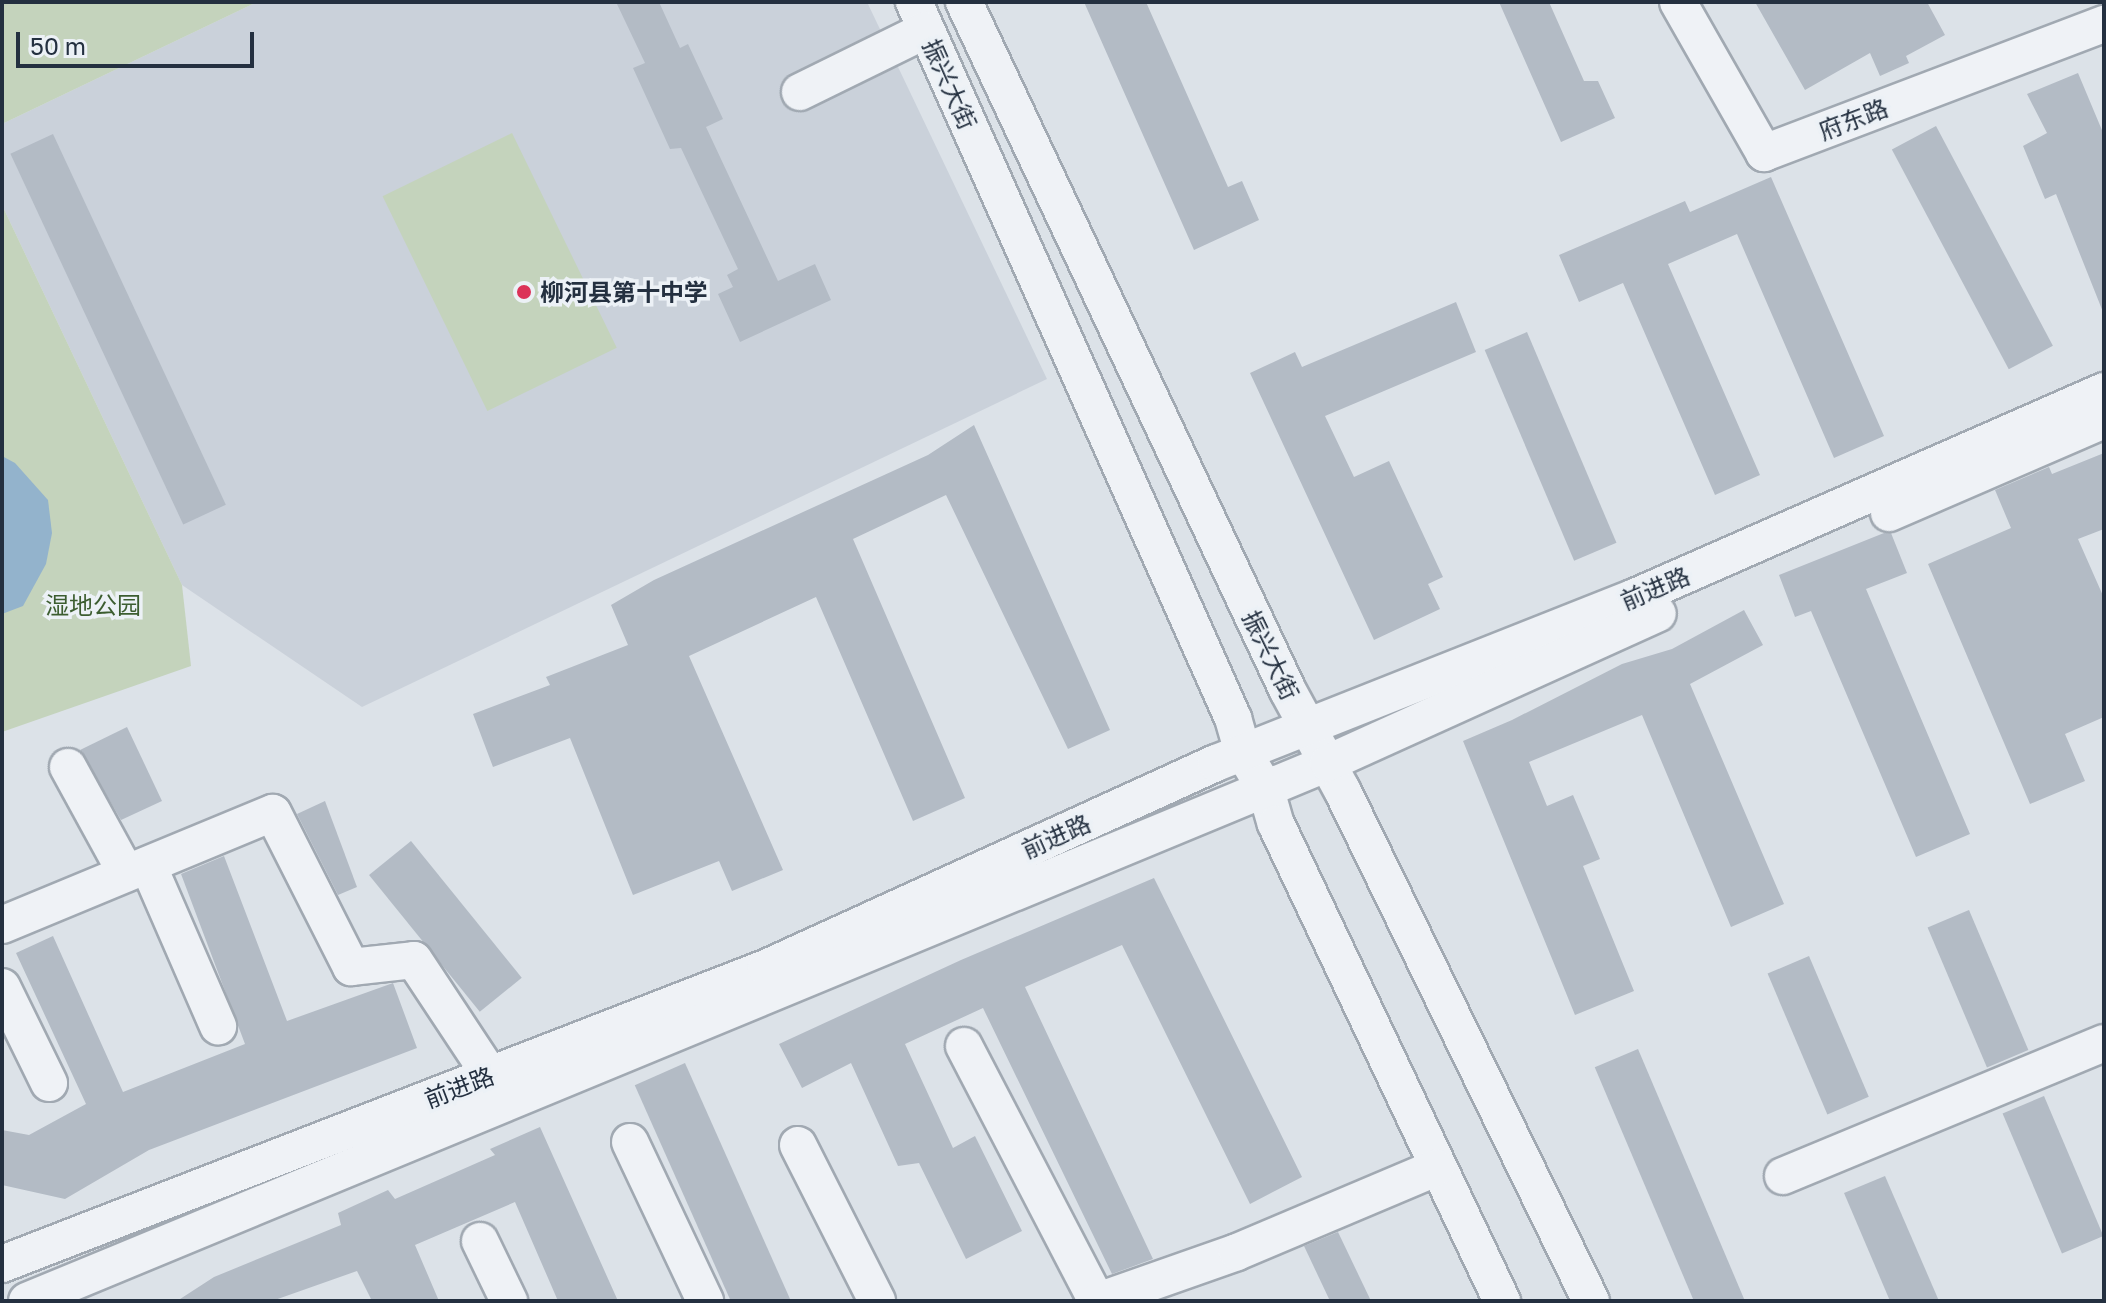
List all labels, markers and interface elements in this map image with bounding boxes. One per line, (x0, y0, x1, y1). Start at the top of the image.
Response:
scale bar (20, 16, 258, 66)
text: 50 m (30, 31, 86, 60)
street label: 振兴大街 (917, 34, 983, 134)
street label: 府东路 (1814, 93, 1892, 145)
place label: 柳河县第十中学 (540, 278, 708, 306)
marker: 柳河县第十中学 (515, 283, 533, 301)
street label: 前进路 (1616, 561, 1694, 615)
park label: 湿地公园 (45, 591, 141, 619)
street label: 振兴大街 (1237, 606, 1305, 704)
street label: 前进路 (1017, 808, 1095, 864)
street label: 前进路 (420, 1061, 498, 1113)

